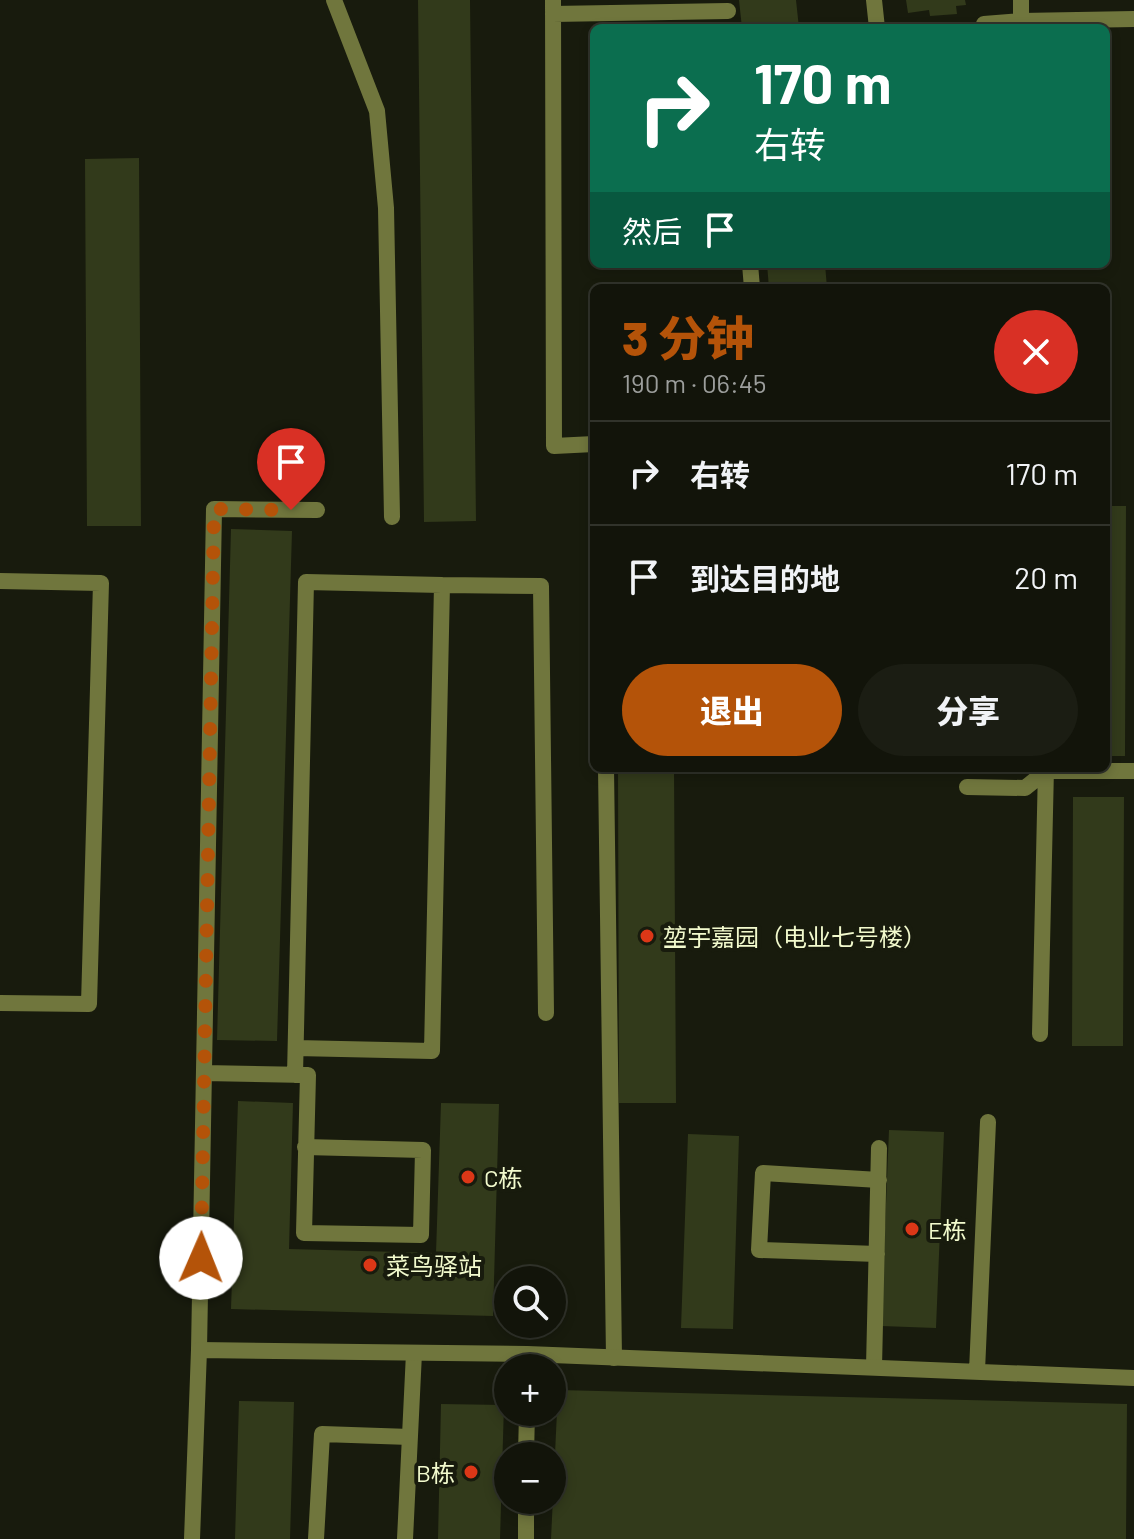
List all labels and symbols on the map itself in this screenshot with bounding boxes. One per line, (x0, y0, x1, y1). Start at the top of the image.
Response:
pin (257, 428, 325, 510)
place label: 堃宇嘉园（电业七号楼） (663, 922, 927, 951)
marker: 堃宇嘉园（电业七号楼） (638, 927, 656, 945)
place label: C栋 (484, 1163, 523, 1192)
marker: C栋 (459, 1168, 477, 1186)
place label: E栋 (928, 1215, 967, 1244)
position arrow (159, 1216, 243, 1300)
marker: E栋 (903, 1220, 921, 1238)
place label: 菜鸟驿站 (386, 1251, 482, 1280)
marker: 菜鸟驿站 (361, 1256, 379, 1274)
place label: B栋 (416, 1458, 455, 1487)
marker: B栋 (462, 1463, 480, 1481)

